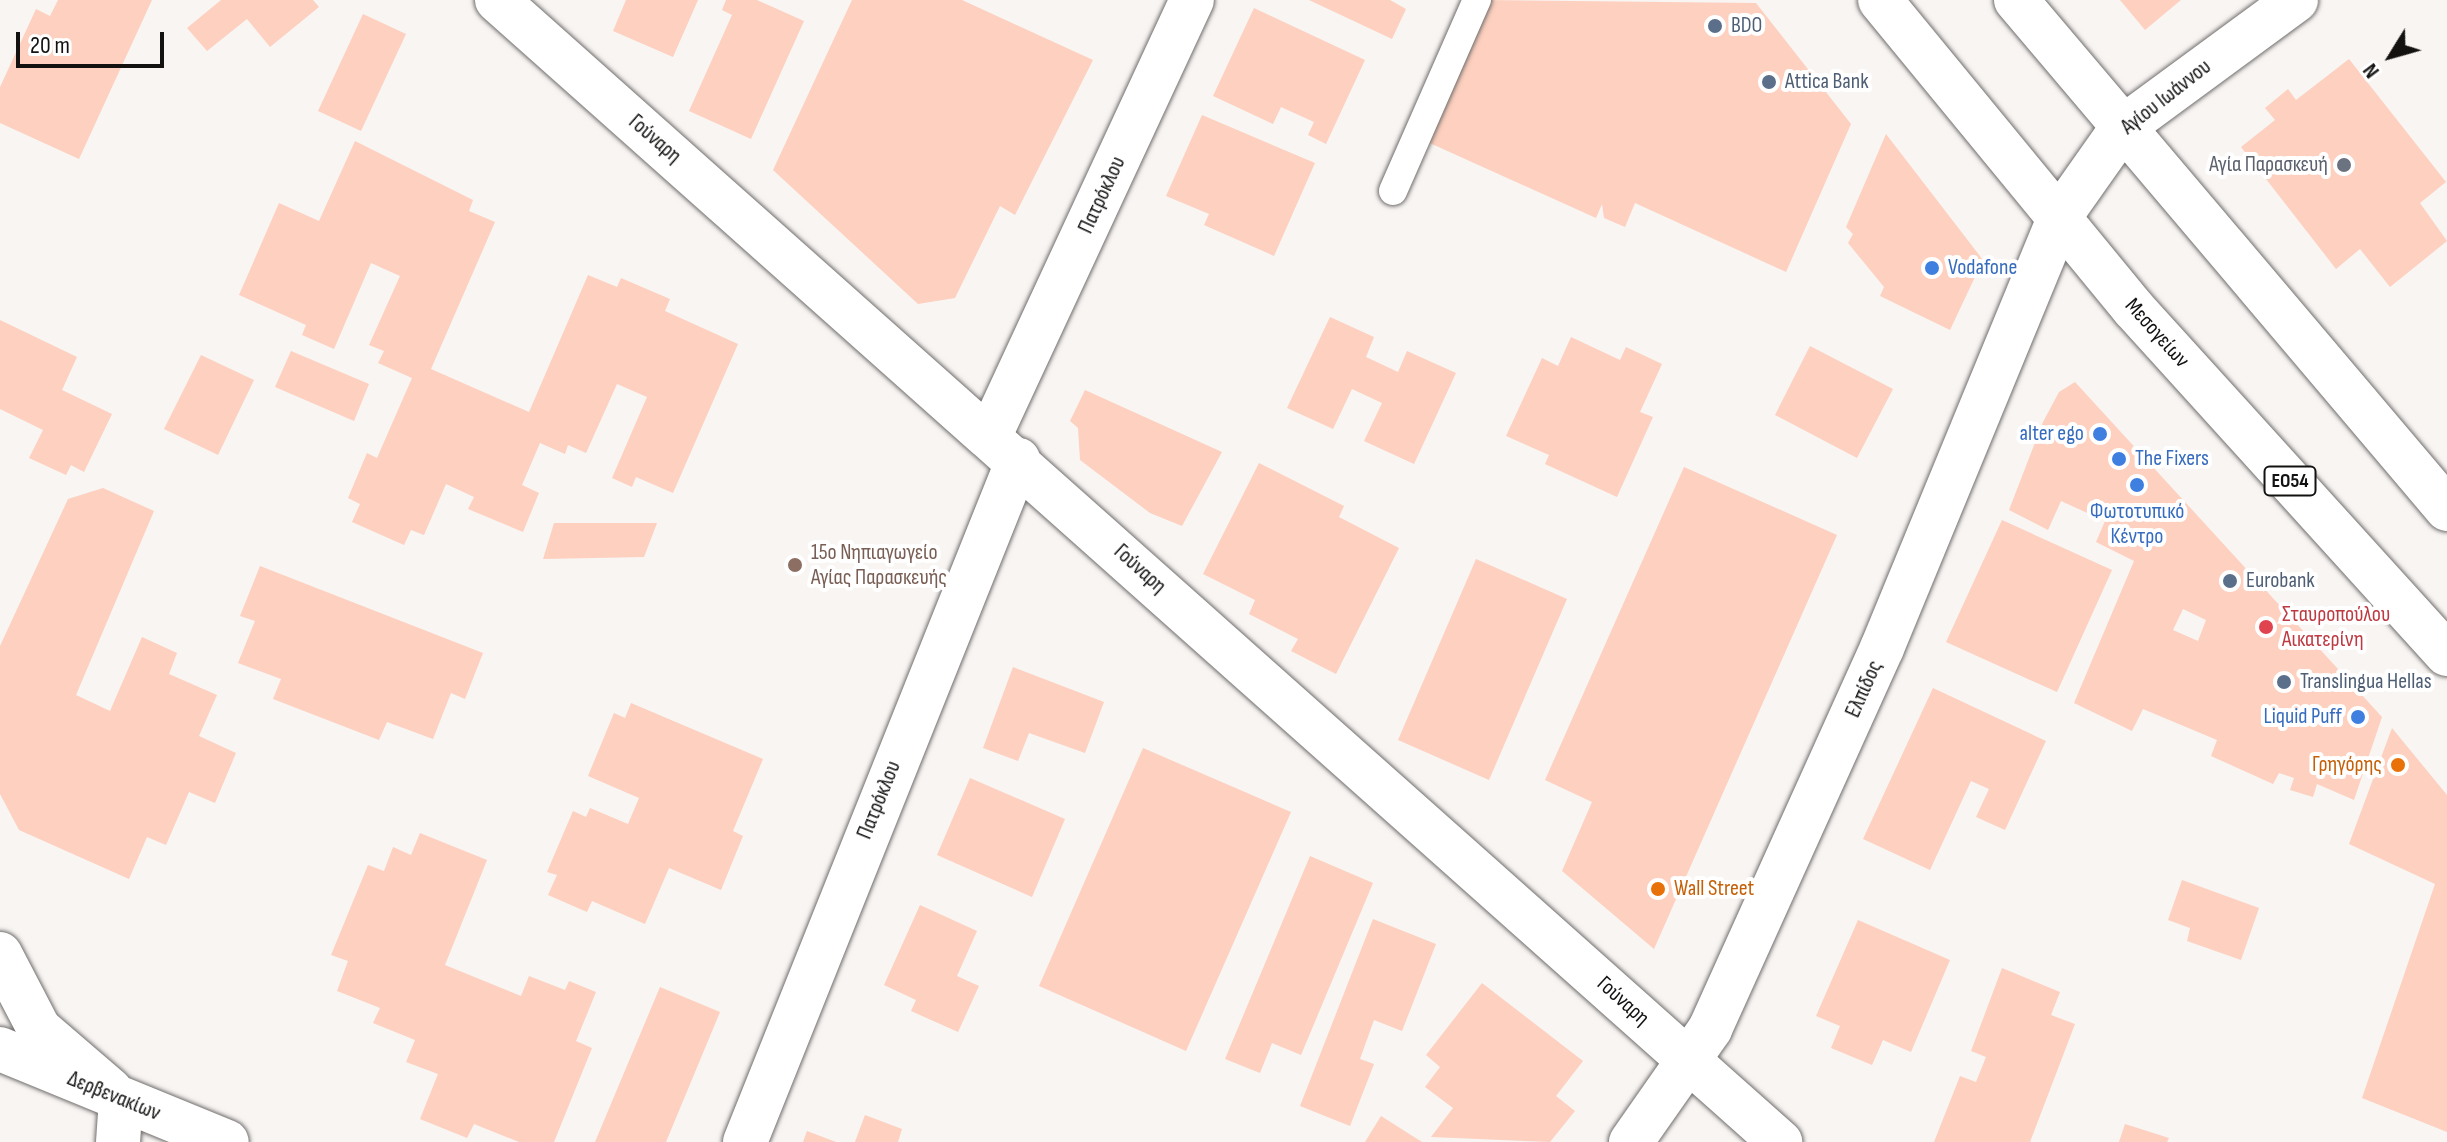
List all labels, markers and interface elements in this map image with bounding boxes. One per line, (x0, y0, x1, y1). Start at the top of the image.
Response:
place label: BDO (1731, 13, 1762, 39)
scale bar (20, 16, 168, 66)
north arrow (2351, 16, 2431, 96)
marker: BDO (1706, 17, 1724, 35)
text: 20 m (30, 31, 70, 60)
street label: Αγίου Ιωάννου (2116, 54, 2216, 140)
text: N (2357, 58, 2386, 84)
place label: Attica Bank (1785, 69, 1869, 95)
marker: Attica Bank (1760, 73, 1778, 91)
street label: Γούναρη (623, 109, 687, 169)
street label: Πατρόκλου (1073, 152, 1131, 238)
place label: Αγία Παρασκευή (2209, 152, 2328, 178)
marker: Αγία Παρασκευή (2335, 156, 2353, 174)
place label: Vodafone (1948, 255, 2017, 281)
marker: Vodafone (1923, 259, 1941, 277)
street label: Μεσογείων (2119, 293, 2195, 373)
place label: alter ego (2020, 421, 2084, 447)
marker: alter ego (2091, 425, 2109, 443)
place label: The Fixers (2135, 446, 2209, 472)
marker: The Fixers (2110, 450, 2128, 468)
road number: ΕΟ54 (2262, 465, 2318, 497)
marker: Φωτοτυπικό Κέντρο (2128, 476, 2146, 494)
place label: Φωτοτυπικό Κέντρο (2090, 498, 2184, 550)
place label: 15ο Νηπιαγωγείο Αγίας Παρασκευής (811, 539, 947, 590)
street label: Γούναρη (1108, 539, 1172, 599)
marker: 15ο Νηπιαγωγείο Αγίας Παρασκευής (786, 556, 804, 574)
place label: Eurobank (2246, 568, 2315, 594)
marker: Eurobank (2221, 572, 2239, 590)
place label: Σταυροπούλου Αικατερίνη (2282, 601, 2390, 652)
marker: Σταυροπούλου Αικατερίνη (2257, 618, 2275, 636)
street label: Ελπίδος (1840, 656, 1888, 722)
place label: Translingua Hellas (2300, 669, 2432, 695)
marker: Translingua Hellas (2275, 673, 2293, 691)
place label: Liquid Puff (2264, 704, 2342, 730)
marker: Liquid Puff (2349, 708, 2367, 726)
place label: Γρηγόρης (2312, 752, 2382, 778)
marker: Γρηγόρης (2389, 756, 2407, 774)
street label: Πατρόκλου (851, 757, 907, 843)
place label: Wall Street (1674, 876, 1754, 902)
marker: Wall Street (1649, 880, 1667, 898)
street label: Γούναρη (1591, 971, 1655, 1031)
street label: Δερβενακίων (64, 1065, 164, 1127)

